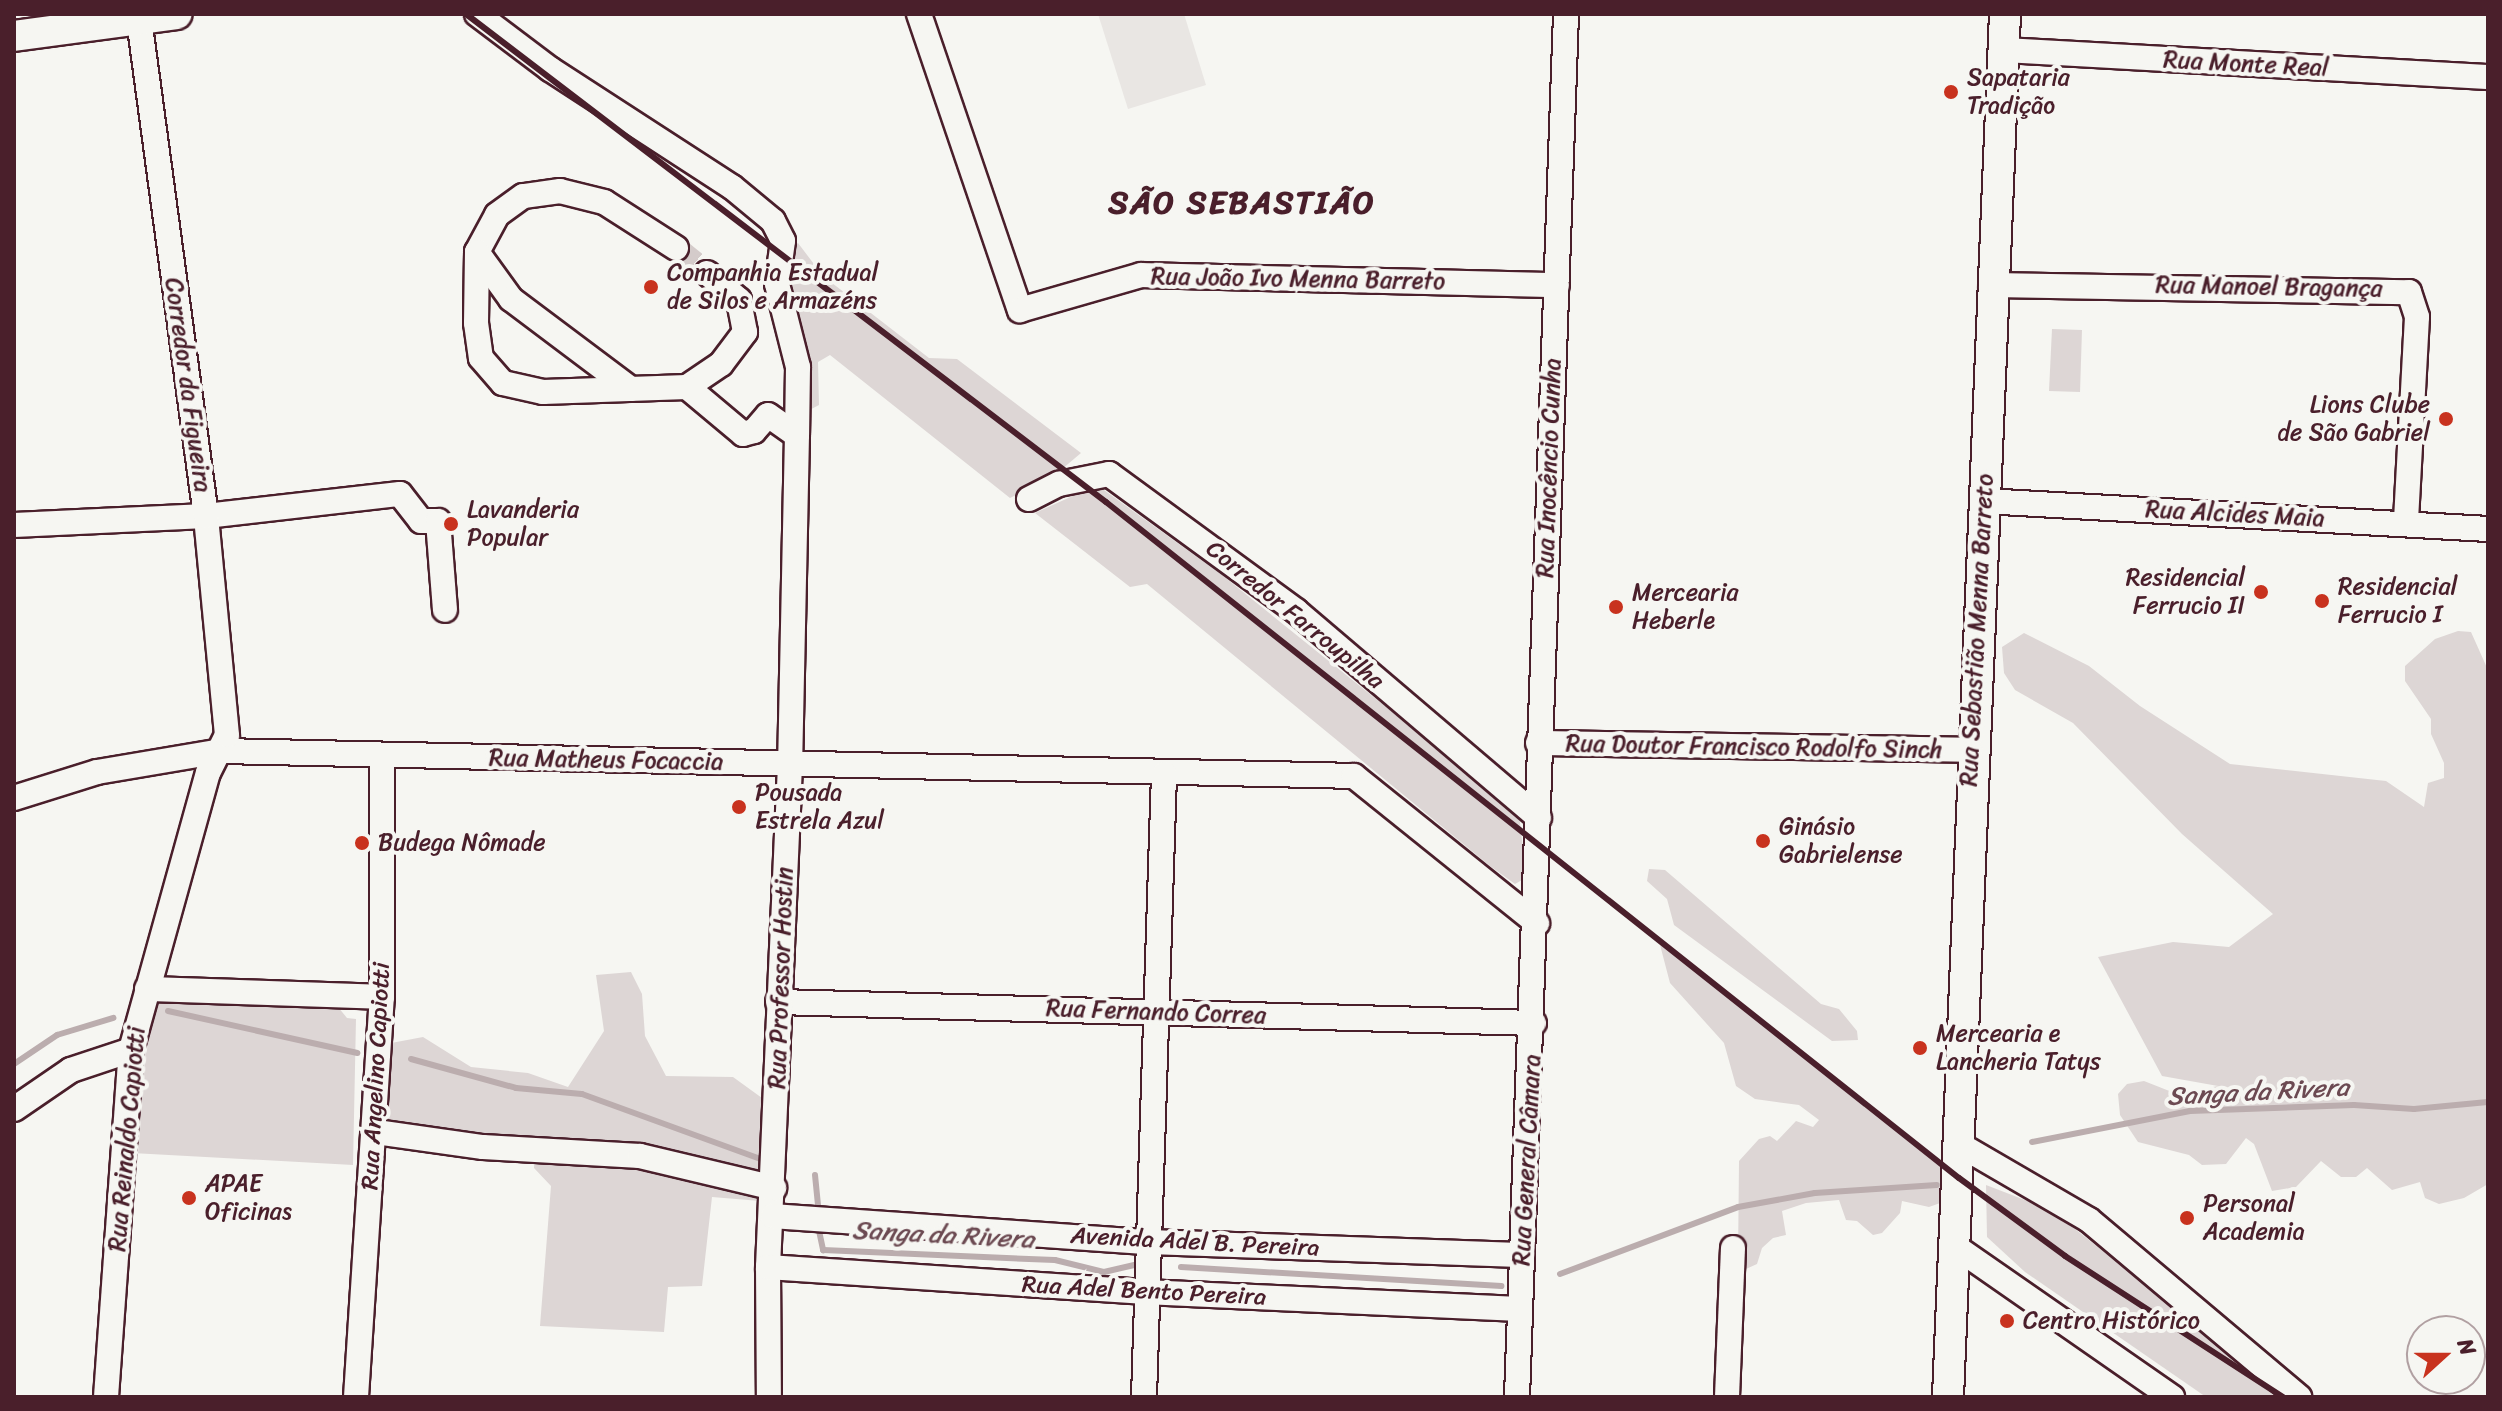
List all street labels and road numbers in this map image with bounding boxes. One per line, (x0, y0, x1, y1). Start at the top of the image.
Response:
street label: Rua Monte Real (2163, 45, 2329, 83)
street label: Rua João Ivo Menna Barreto (1150, 262, 1446, 296)
street label: Rua Manoel Bragança (2156, 271, 2382, 303)
street label: Corredor da Figueira (159, 276, 217, 494)
street label: Rua Inocêncio Cunha (1531, 358, 1567, 578)
street label: Rua Sebastião Menna Barreto (1954, 473, 2000, 787)
street label: Rua Alcides Maia (2145, 495, 2325, 533)
street label: Corredor Farroupilha (1200, 534, 1390, 696)
street label: Rua Doutor Francisco Rodolfo Sinch (1565, 729, 1943, 765)
street label: Rua Matheus Focaccia (489, 744, 723, 776)
street label: Rua Professor Hostin (763, 865, 799, 1091)
street label: Rua Angelino Capiotti (356, 961, 396, 1191)
street label: Rua Fernando Correa (1045, 994, 1267, 1030)
street label: Rua Reinaldo Capiotti (103, 1025, 151, 1253)
street label: Rua General Câmara (1507, 1053, 1547, 1267)
street label: Avenida Adel B. Pereira (1070, 1221, 1320, 1263)
street label: Rua Adel Bento Pereira (1020, 1270, 1268, 1312)

